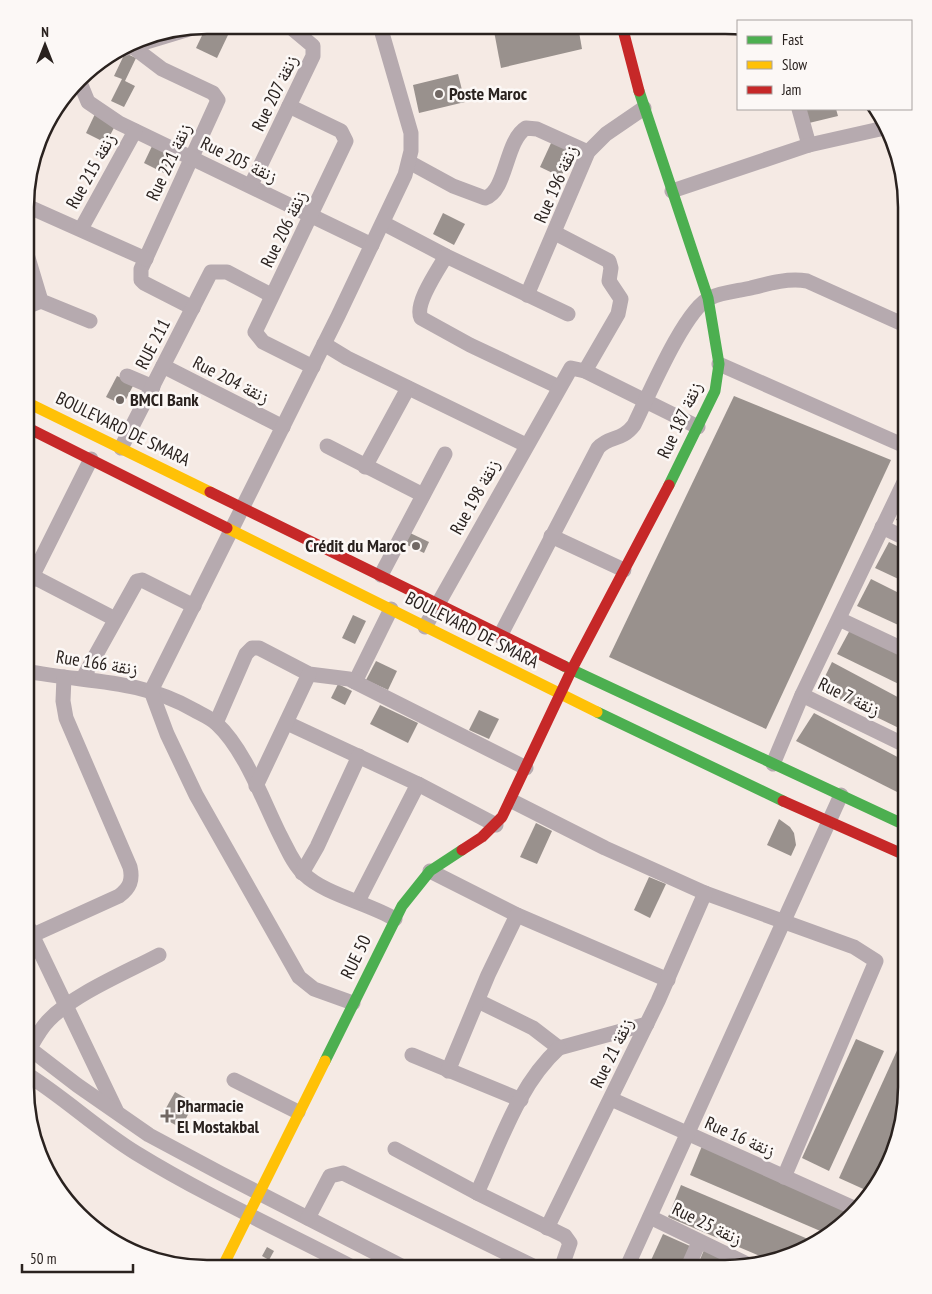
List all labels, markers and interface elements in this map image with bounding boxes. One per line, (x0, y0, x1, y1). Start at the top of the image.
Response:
north arrow (20, 20, 70, 70)
legend (737, 20, 912, 110)
text: N (41, 23, 49, 41)
text: Fast (782, 30, 803, 49)
street label: Rue 207 زنقة (246, 51, 303, 135)
text: Slow (782, 55, 807, 74)
text: Jam (781, 80, 801, 99)
place label: Poste Maroc (449, 82, 528, 105)
marker: Poste Maroc (433, 88, 445, 100)
street label: Rue 221 زنقة (141, 119, 196, 204)
street label: Rue 215 زنقة (60, 129, 121, 213)
street label: Rue 205 زنقة (197, 131, 282, 188)
street label: Rue 196 زنقة (528, 141, 583, 226)
street label: Rue 206 زنقة (255, 186, 312, 271)
street label: RUE 211 (130, 315, 175, 373)
street label: Rue 204 زنقة (189, 351, 273, 409)
street label: Rue 187 زنقة (652, 378, 707, 462)
street label: BOULEVARD DE SMARA (52, 386, 194, 471)
place label: BMCI Bank (130, 388, 199, 411)
marker: BMCI Bank (114, 394, 126, 406)
street label: Rue 198 زنقة (444, 455, 505, 539)
place label: Crédit du Maroc (305, 534, 407, 557)
marker: Crédit du Maroc (410, 540, 422, 552)
street label: BOULEVARD DE SMARA (402, 586, 543, 673)
street label: Rue 166 زنقة (54, 645, 140, 680)
street label: Rue 7 زنقة (815, 672, 884, 721)
street label: RUE 50 (335, 931, 376, 982)
street label: Rue 21 زنقة (585, 1014, 638, 1091)
place label: Pharmacie El Mostakbal (177, 1094, 260, 1138)
marker: Pharmacie El Mostakbal (161, 1110, 173, 1122)
street label: Rue 16 زنقة (701, 1111, 779, 1162)
street label: Rue 25 زنقة (669, 1197, 746, 1250)
scale bar (22, 1242, 134, 1274)
text: 50 m (30, 1249, 56, 1268)

